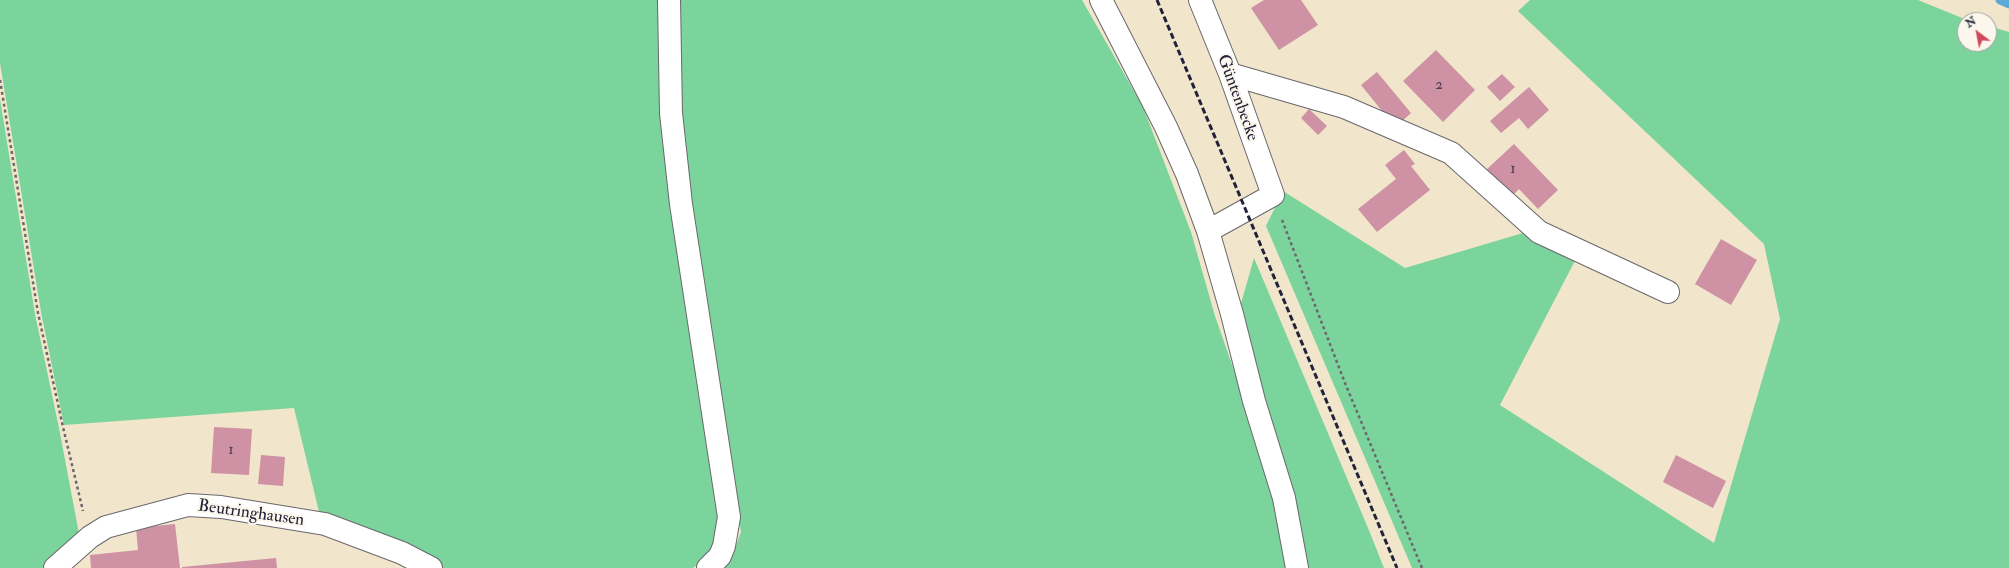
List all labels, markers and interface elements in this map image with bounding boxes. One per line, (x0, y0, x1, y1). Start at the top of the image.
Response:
north arrow (1957, 12, 1997, 52)
text: N (1963, 14, 1979, 30)
street label: Güntenbecke (1212, 52, 1262, 144)
house number: 2 (1435, 77, 1443, 95)
house number: 1 (1510, 161, 1516, 179)
house number: 1 (228, 442, 234, 460)
street label: Beutringhausen (197, 496, 305, 532)

